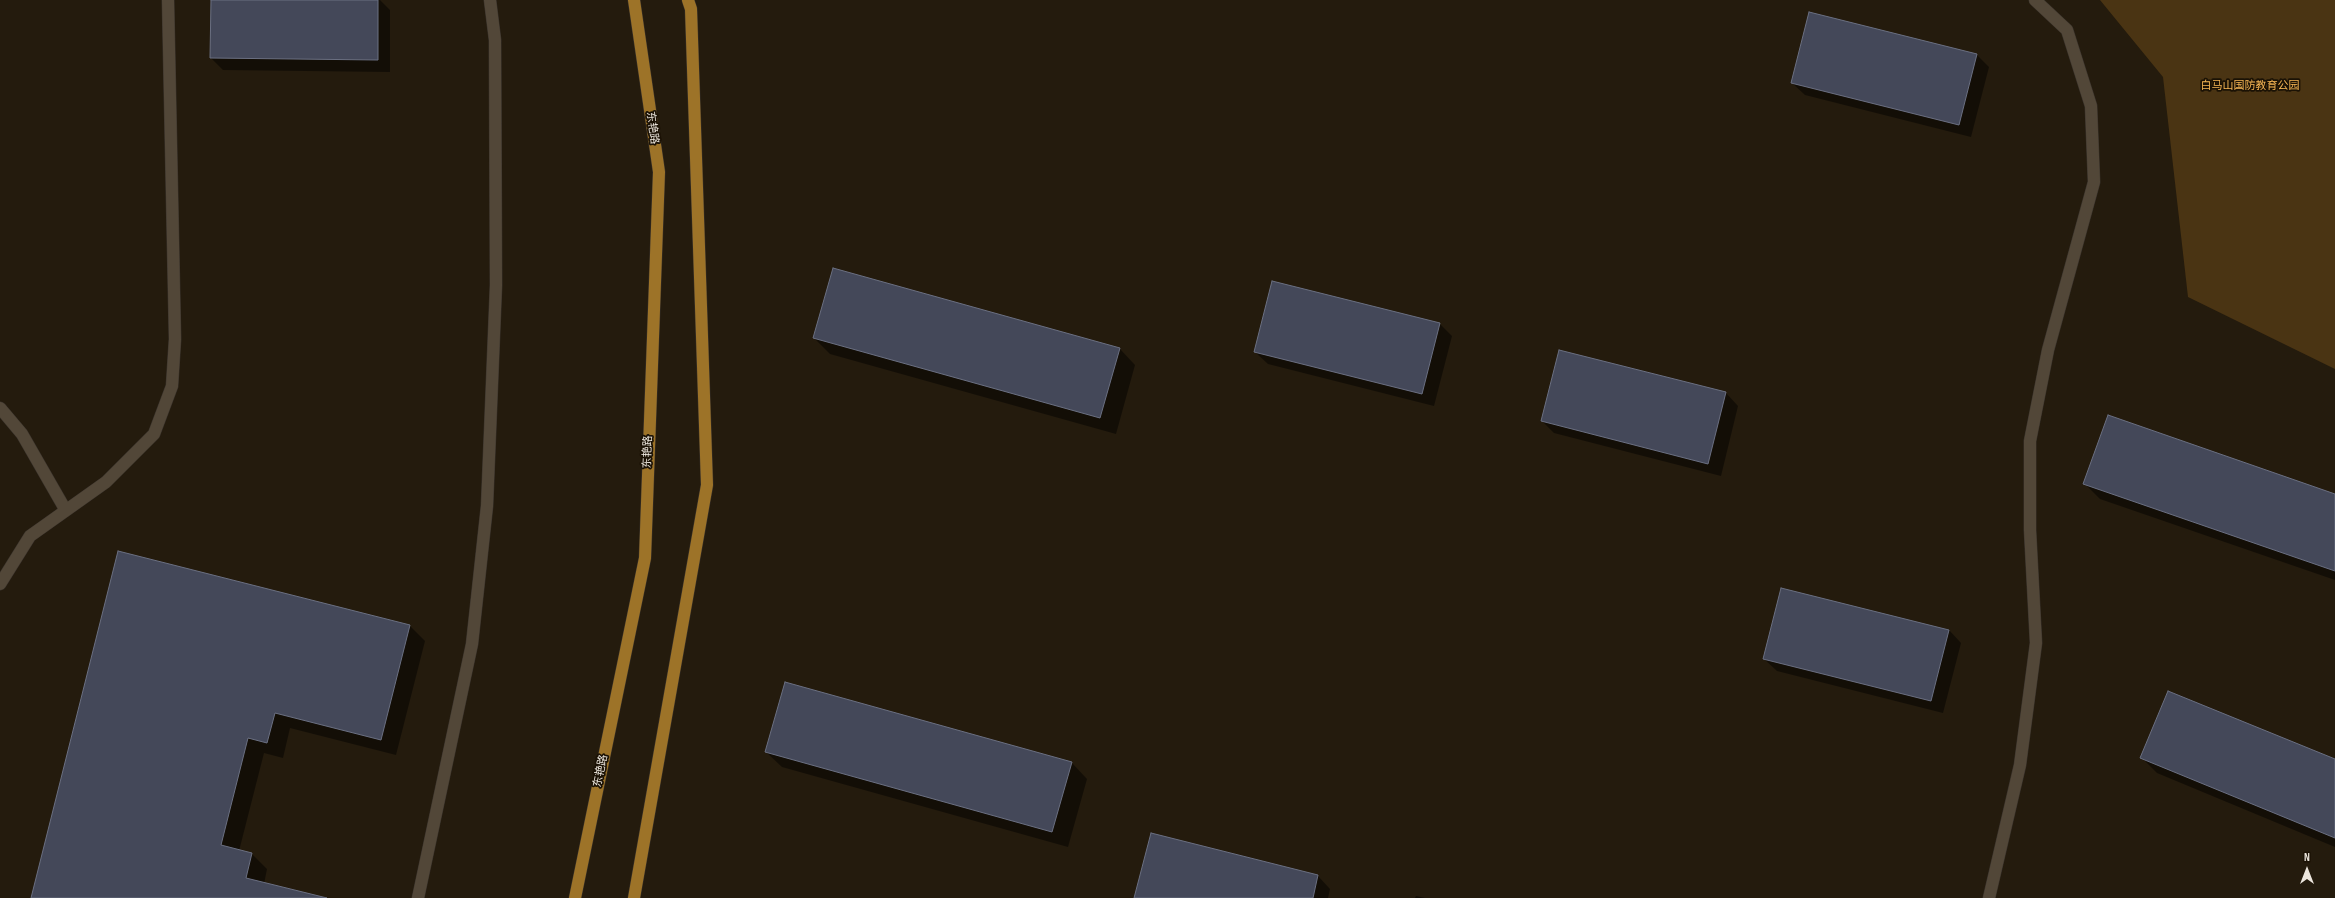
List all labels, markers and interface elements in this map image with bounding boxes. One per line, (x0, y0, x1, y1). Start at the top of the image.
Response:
park label: 白马山国防教育公园 (2201, 79, 2299, 93)
street label: 东艳路 (643, 111, 661, 145)
street label: 东艳路 (641, 435, 655, 469)
street label: 东艳路 (591, 753, 611, 789)
north arrow (2287, 850, 2327, 890)
text: N (2304, 851, 2310, 864)

